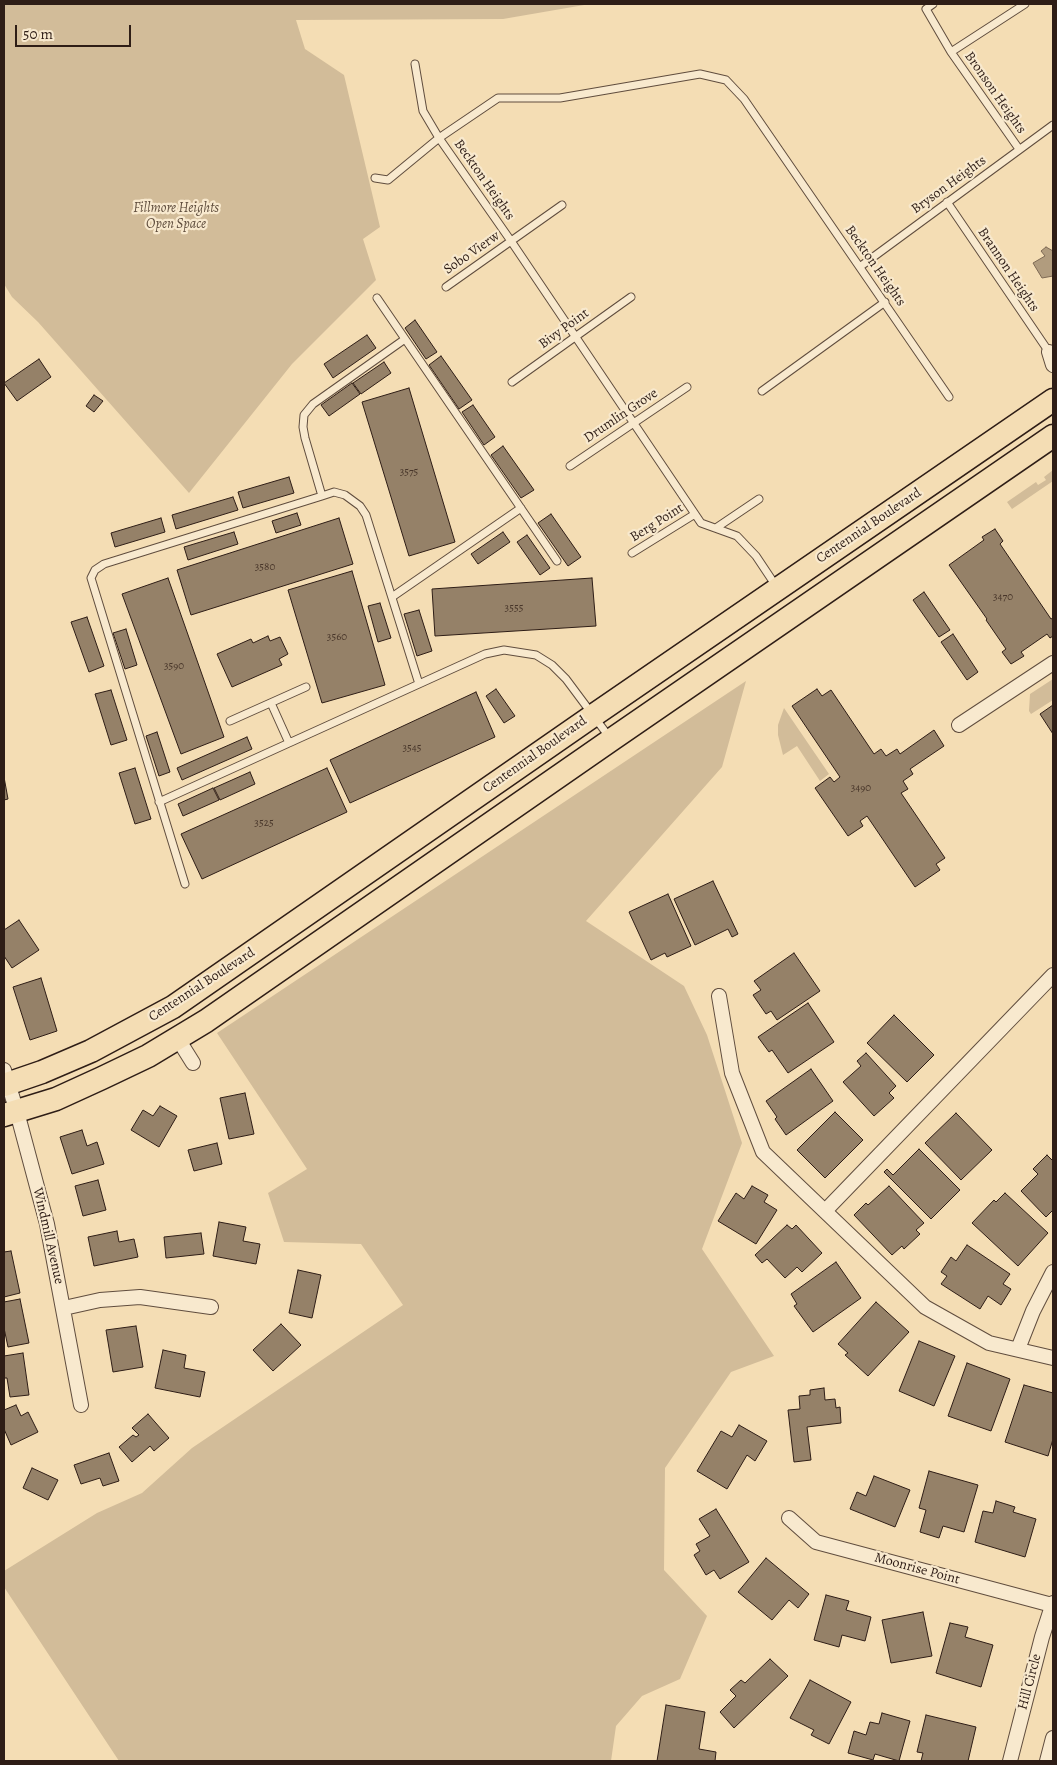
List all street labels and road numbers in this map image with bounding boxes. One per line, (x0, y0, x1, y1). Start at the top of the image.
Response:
street label: Bronson Heights (960, 49, 1030, 137)
street label: Beckton Heights (450, 136, 518, 224)
street label: Bryson Heights (908, 152, 990, 218)
street label: Beckton Heights (841, 222, 909, 310)
street label: Brannon Heights (974, 225, 1042, 315)
street label: Sobo Vierw (441, 228, 503, 278)
street label: Bivy Point (536, 305, 592, 353)
street label: Drumlin Grove (581, 385, 661, 447)
street label: Centennial Boulevard (813, 485, 925, 567)
street label: Berg Point (627, 500, 687, 546)
street label: Centennial Boulevard (480, 713, 590, 797)
street label: Centennial Boulevard (146, 944, 258, 1026)
street label: Windmill Avenue (29, 1186, 67, 1286)
street label: Moonrise Point (873, 1550, 961, 1588)
street label: Hill Circle (1014, 1652, 1046, 1712)

